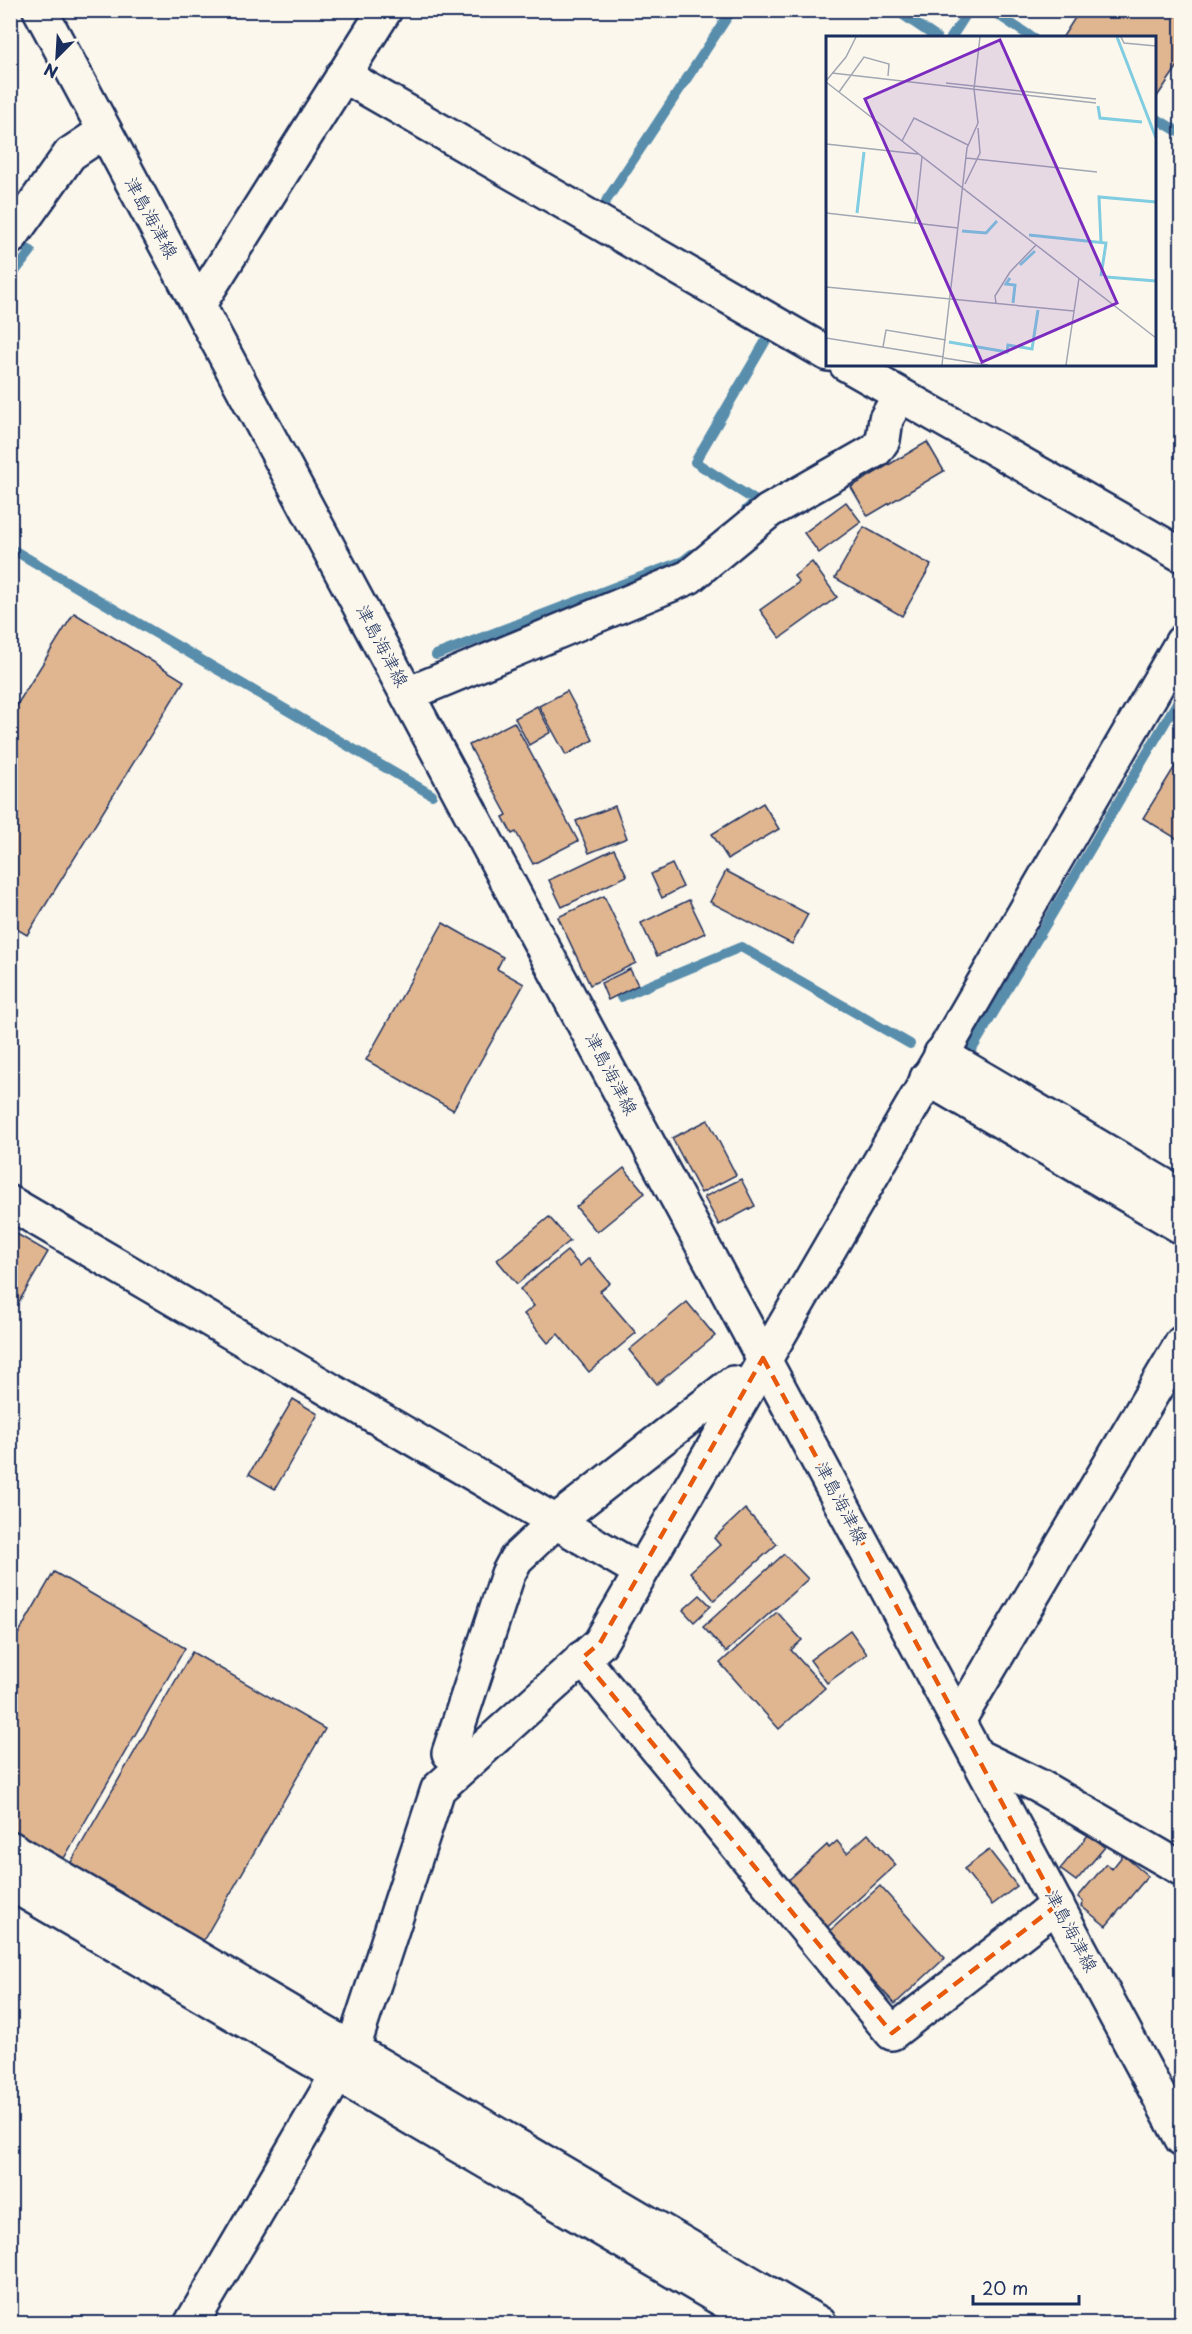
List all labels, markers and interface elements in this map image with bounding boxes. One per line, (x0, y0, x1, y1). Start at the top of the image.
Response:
north arrow (27, 27, 87, 87)
inset map (826, 36, 1156, 366)
text: N (40, 58, 61, 85)
street label: 津島海津線 (119, 171, 186, 263)
street label: 津島海津線 (350, 599, 416, 691)
street label: 津島海津線 (579, 1027, 645, 1119)
street label: 津島海津線 (809, 1456, 875, 1548)
street label: 津島海津線 (1039, 1884, 1105, 1976)
scale bar (973, 2268, 1080, 2306)
text: 20 m (982, 2274, 1028, 2301)

